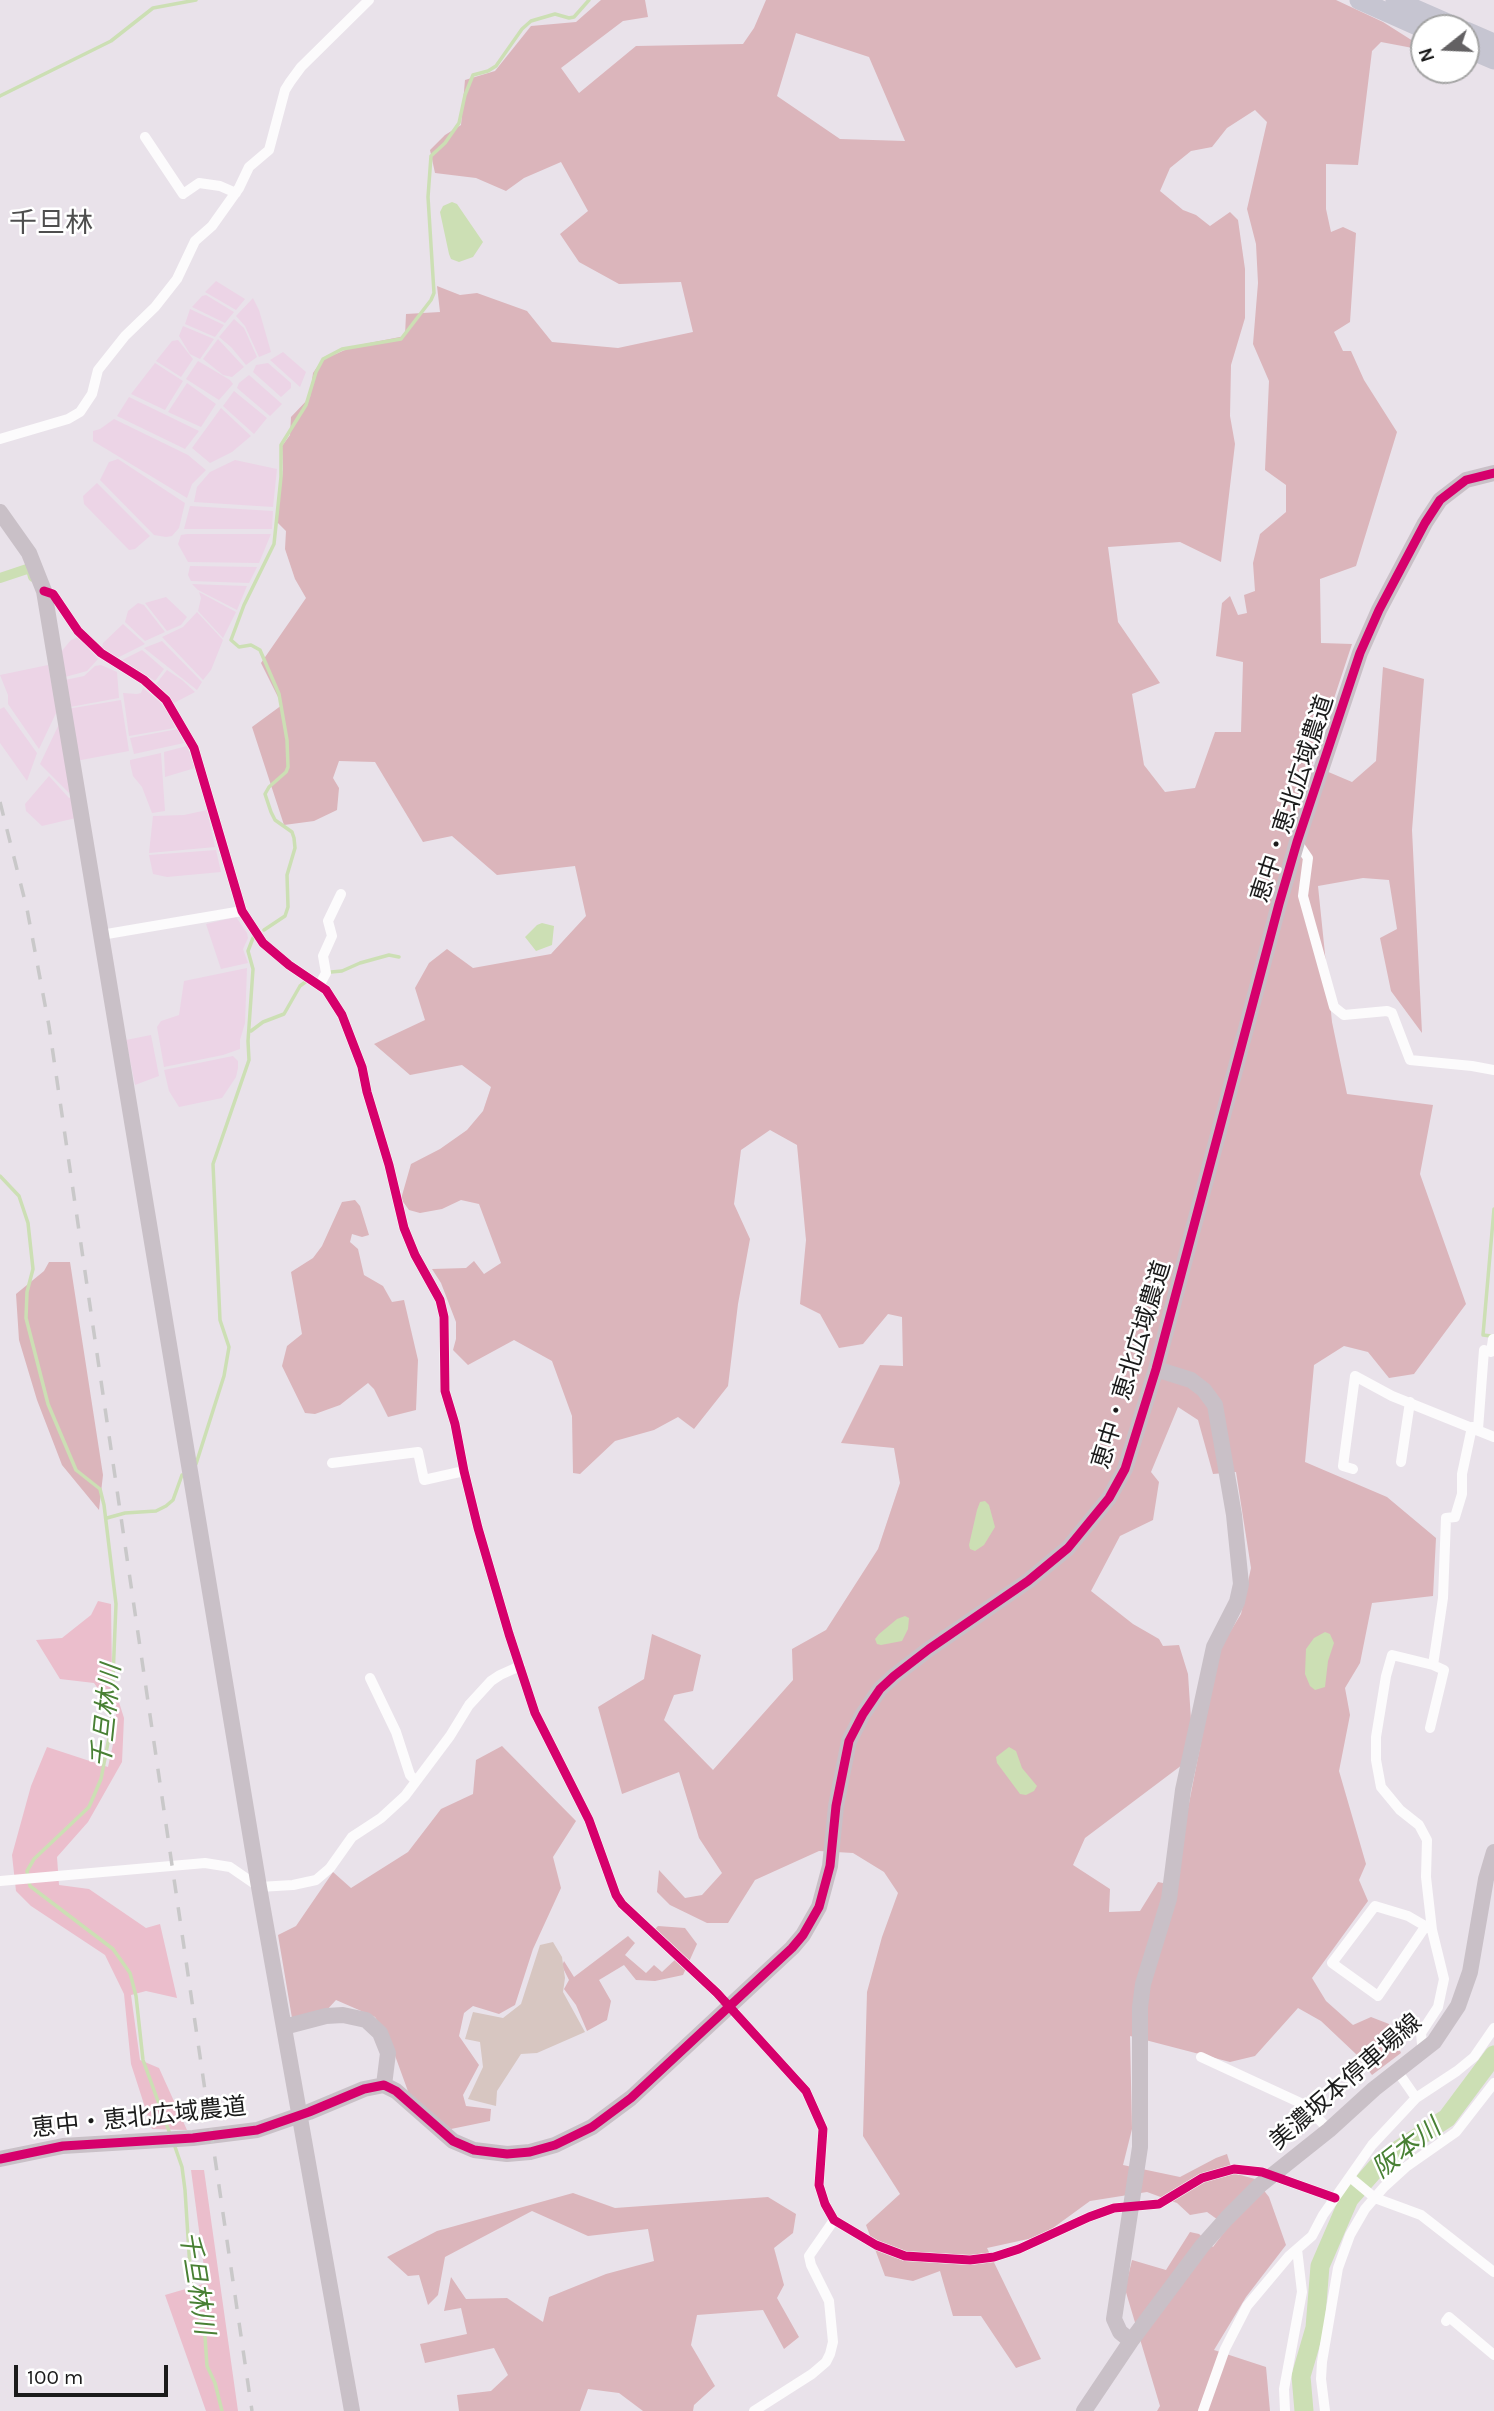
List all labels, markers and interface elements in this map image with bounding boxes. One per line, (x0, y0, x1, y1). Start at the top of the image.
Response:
north arrow (1410, 14, 1480, 84)
text: N (1414, 45, 1439, 65)
district label: 千旦林 (9, 207, 93, 241)
street label: 恵中・恵北広域農道 (1246, 692, 1340, 906)
street label: 恵中・恵北広域農道 (1087, 1258, 1177, 1472)
water label: 千旦林川 (86, 1663, 128, 1769)
street label: 美濃坂本停車場線 (1264, 2008, 1428, 2156)
street label: 恵中・恵北広域農道 (30, 2092, 248, 2144)
water label: 阪本川 (1367, 2113, 1447, 2185)
water label: 千旦林川 (172, 2229, 220, 2337)
scale bar (18, 2352, 172, 2396)
text: 100 m (27, 2365, 84, 2389)

